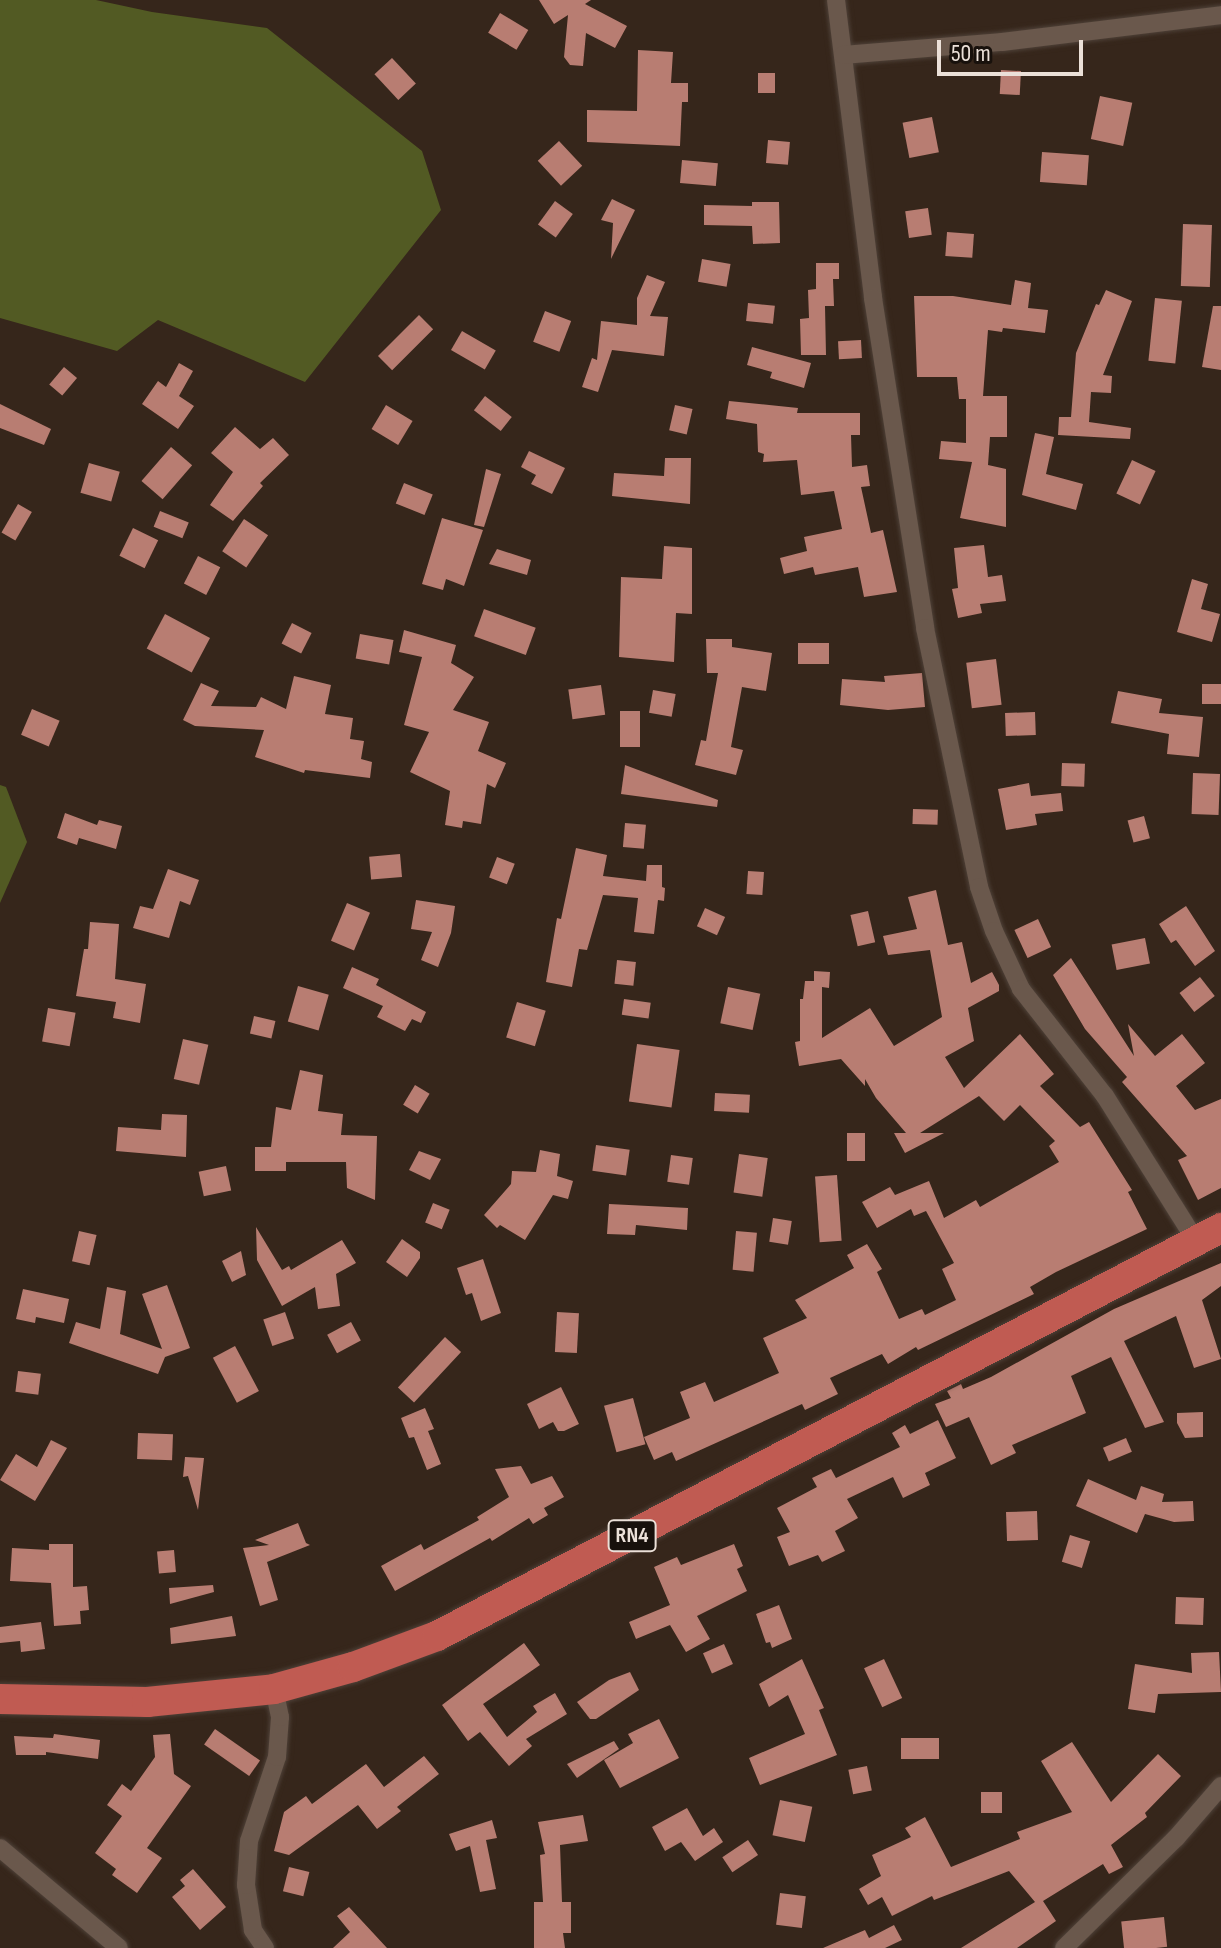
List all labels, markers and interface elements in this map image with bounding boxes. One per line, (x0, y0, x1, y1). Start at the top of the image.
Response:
scale bar (941, 24, 1087, 74)
text: 50 m (951, 39, 991, 68)
road number: RN4 (606, 1518, 658, 1554)

